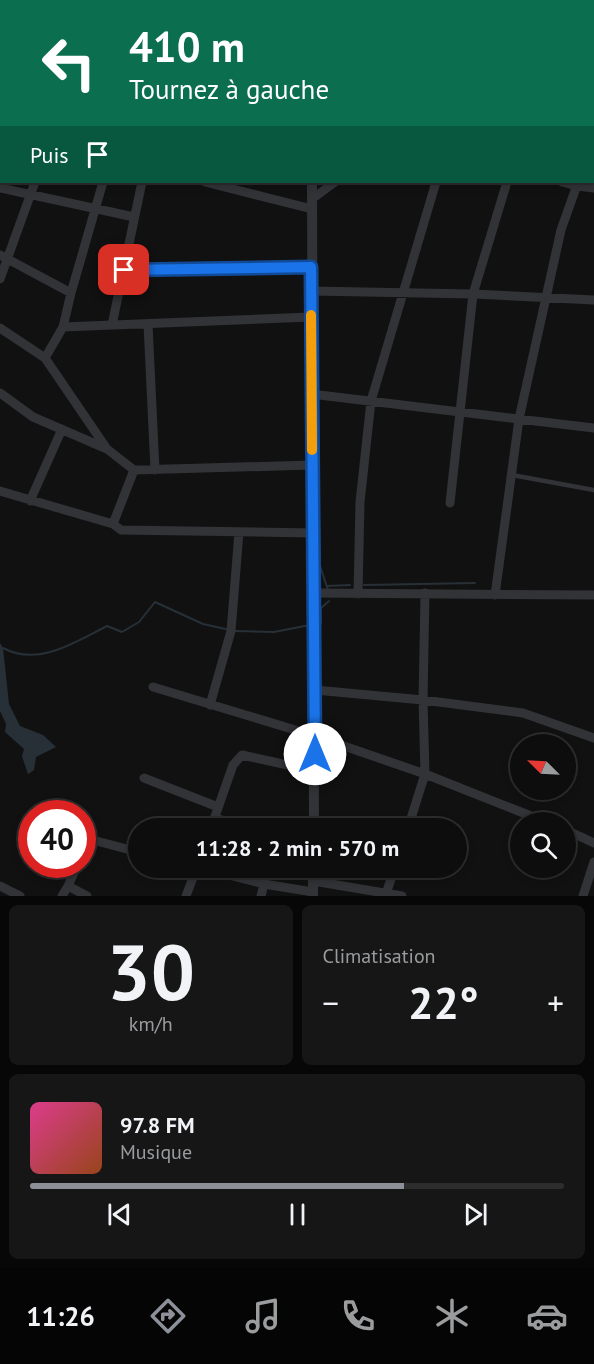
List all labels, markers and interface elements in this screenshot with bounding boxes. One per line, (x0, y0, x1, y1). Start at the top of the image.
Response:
text: 410 m (129, 19, 245, 74)
icon: left (30, 24, 108, 102)
text: Tournez à gauche (129, 72, 329, 106)
icon: arrive (81, 138, 114, 171)
text: Puis (30, 141, 69, 169)
pin (98, 244, 149, 295)
icon: arrive (107, 253, 140, 286)
position arrow (283, 722, 347, 786)
north arrow (510, 734, 576, 800)
map controls (510, 734, 576, 878)
speed limit sign: 40 (18, 800, 96, 878)
button: search (510, 812, 576, 878)
text: 11:28 · 2 min · 570 m (196, 834, 399, 862)
text: 30 (107, 921, 195, 1022)
text: Climatisation (323, 943, 436, 969)
text: 22° (408, 973, 479, 1031)
text: − (323, 981, 339, 1024)
text: + (547, 981, 564, 1024)
text: km/h (129, 1011, 173, 1037)
text: 97.8 FM (120, 1111, 195, 1139)
text: Musique (120, 1139, 192, 1165)
icon: previous (103, 1198, 136, 1231)
icon: pause (281, 1198, 314, 1231)
icon: next (459, 1198, 492, 1231)
icon: directions (147, 1295, 189, 1337)
icon: music (242, 1295, 284, 1337)
icon: phone (337, 1295, 379, 1337)
icon: climate (431, 1295, 473, 1337)
icon: car (526, 1295, 568, 1337)
text: 11:26 (26, 1299, 95, 1333)

